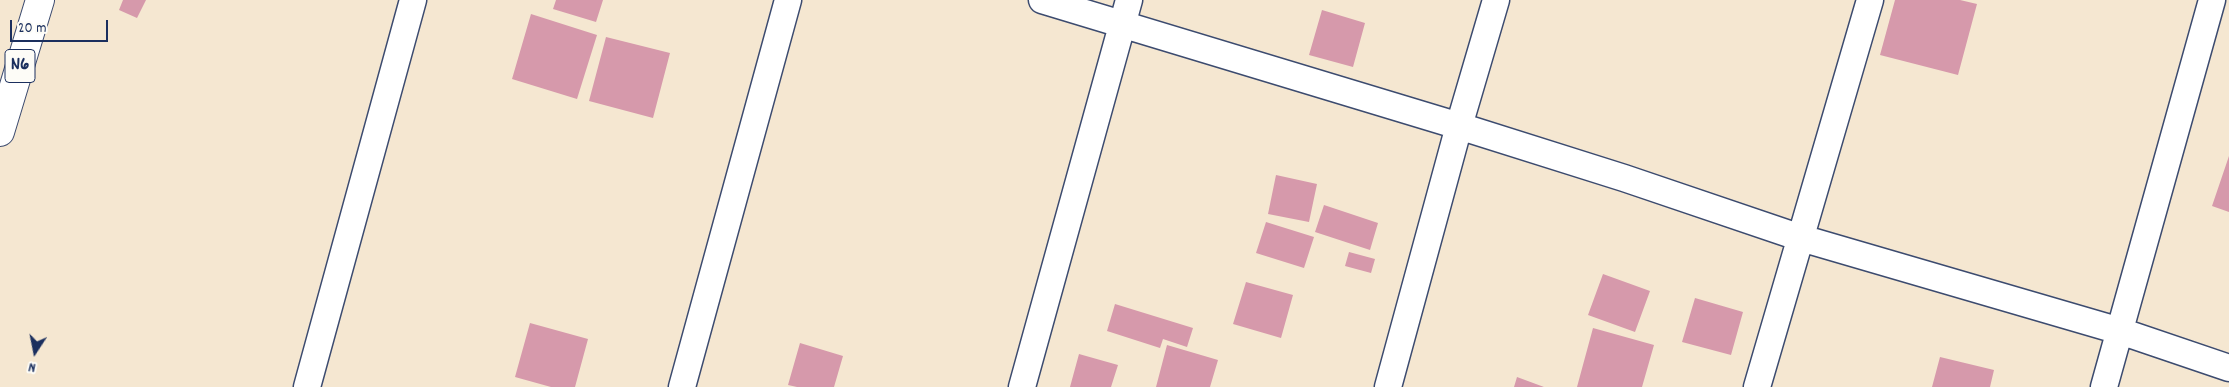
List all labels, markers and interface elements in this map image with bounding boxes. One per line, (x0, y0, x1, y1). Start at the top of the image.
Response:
scale bar (12, 10, 110, 42)
text: 20 m (18, 18, 46, 40)
road number: N6 (5, 49, 35, 82)
north arrow (10, 327, 60, 377)
text: N (27, 356, 37, 377)

